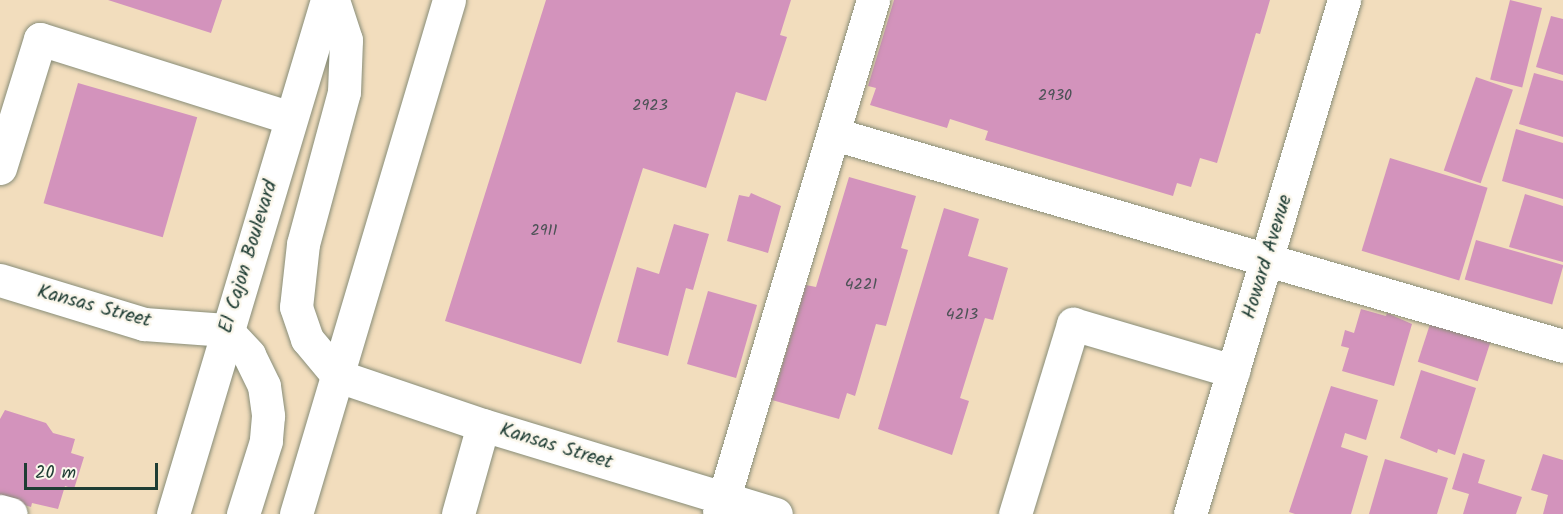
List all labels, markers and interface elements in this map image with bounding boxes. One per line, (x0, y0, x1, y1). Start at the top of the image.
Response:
house number: 2930 (1038, 86, 1072, 106)
house number: 2923 (632, 96, 668, 116)
street label: El Cajon Boulevard (214, 178, 284, 336)
street label: Howard Avenue (1238, 192, 1298, 322)
house number: 2911 (530, 221, 558, 241)
house number: 4221 (845, 275, 877, 295)
street label: Kansas Street (34, 280, 154, 334)
house number: 4213 (946, 305, 978, 325)
street label: Kansas Street (497, 418, 615, 476)
scale bar (27, 451, 160, 489)
text: 20 m (35, 459, 76, 488)

